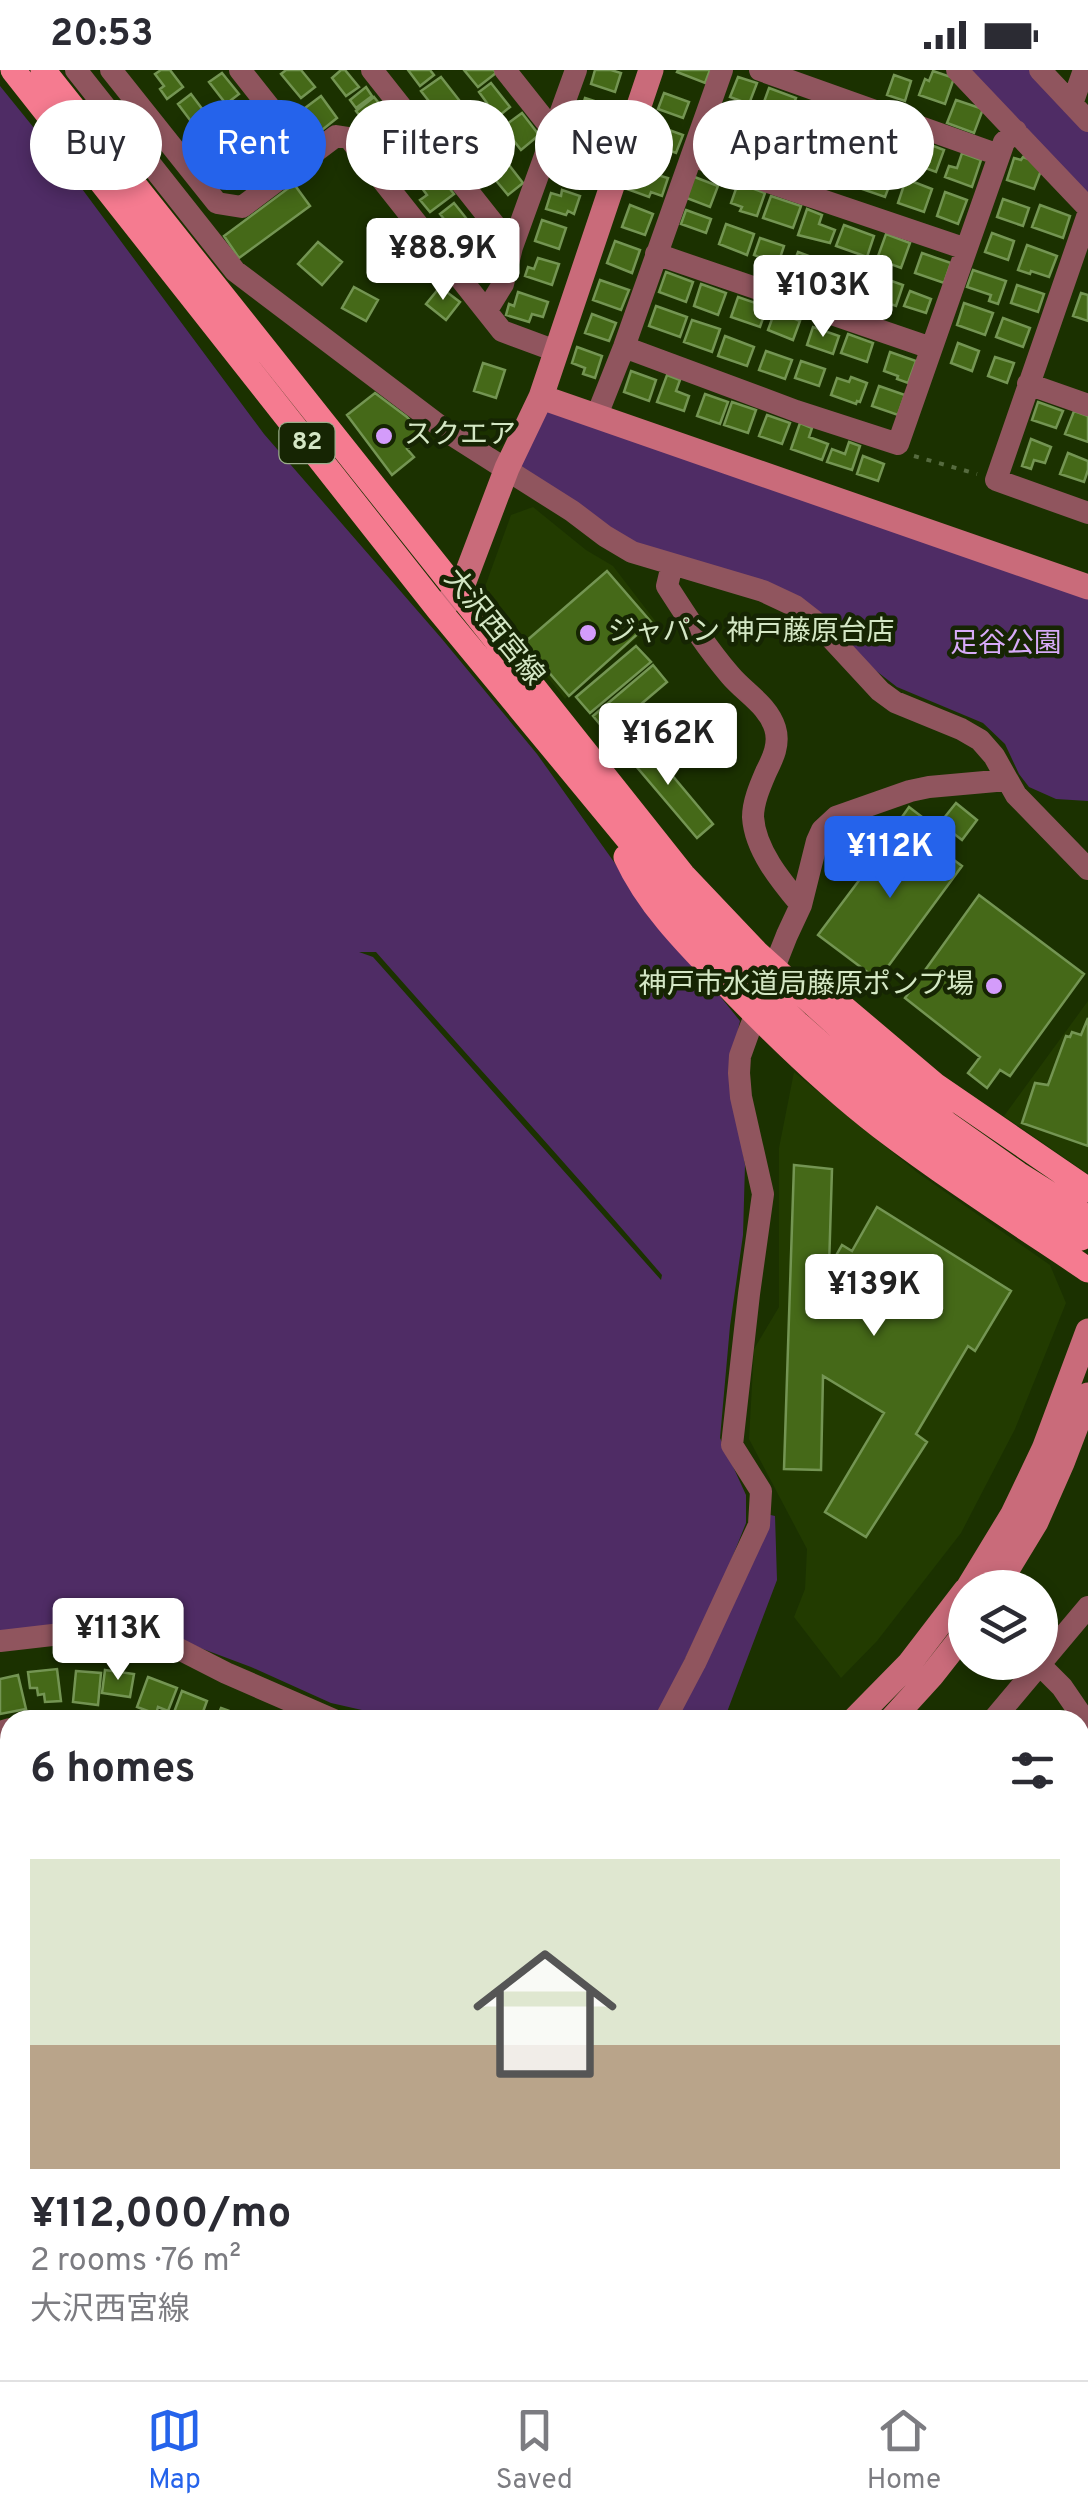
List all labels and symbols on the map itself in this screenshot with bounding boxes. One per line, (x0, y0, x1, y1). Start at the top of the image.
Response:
pin: ¥88.9K (362, 218, 524, 303)
pin: ¥103K (753, 255, 893, 340)
place label: スクエア (404, 418, 516, 454)
road number: 82 (280, 423, 334, 463)
marker: スクエア (373, 425, 395, 447)
street label: 大沢西宮線 (435, 562, 551, 694)
place label: ジャパン 神戸藤原台店 (608, 615, 895, 651)
marker: ジャパン 神戸藤原台店 (577, 622, 599, 644)
park label: 足谷公園 (950, 627, 1062, 663)
pin: ¥162K (598, 703, 738, 788)
pin: ¥112K (820, 816, 960, 901)
place label: 神戸市水道局藤原ポンプ場 (639, 968, 974, 1004)
marker: 神戸市水道局藤原ポンプ場 (983, 975, 1005, 997)
pin: ¥139K (804, 1254, 944, 1339)
pin: ¥113K (48, 1598, 188, 1683)

